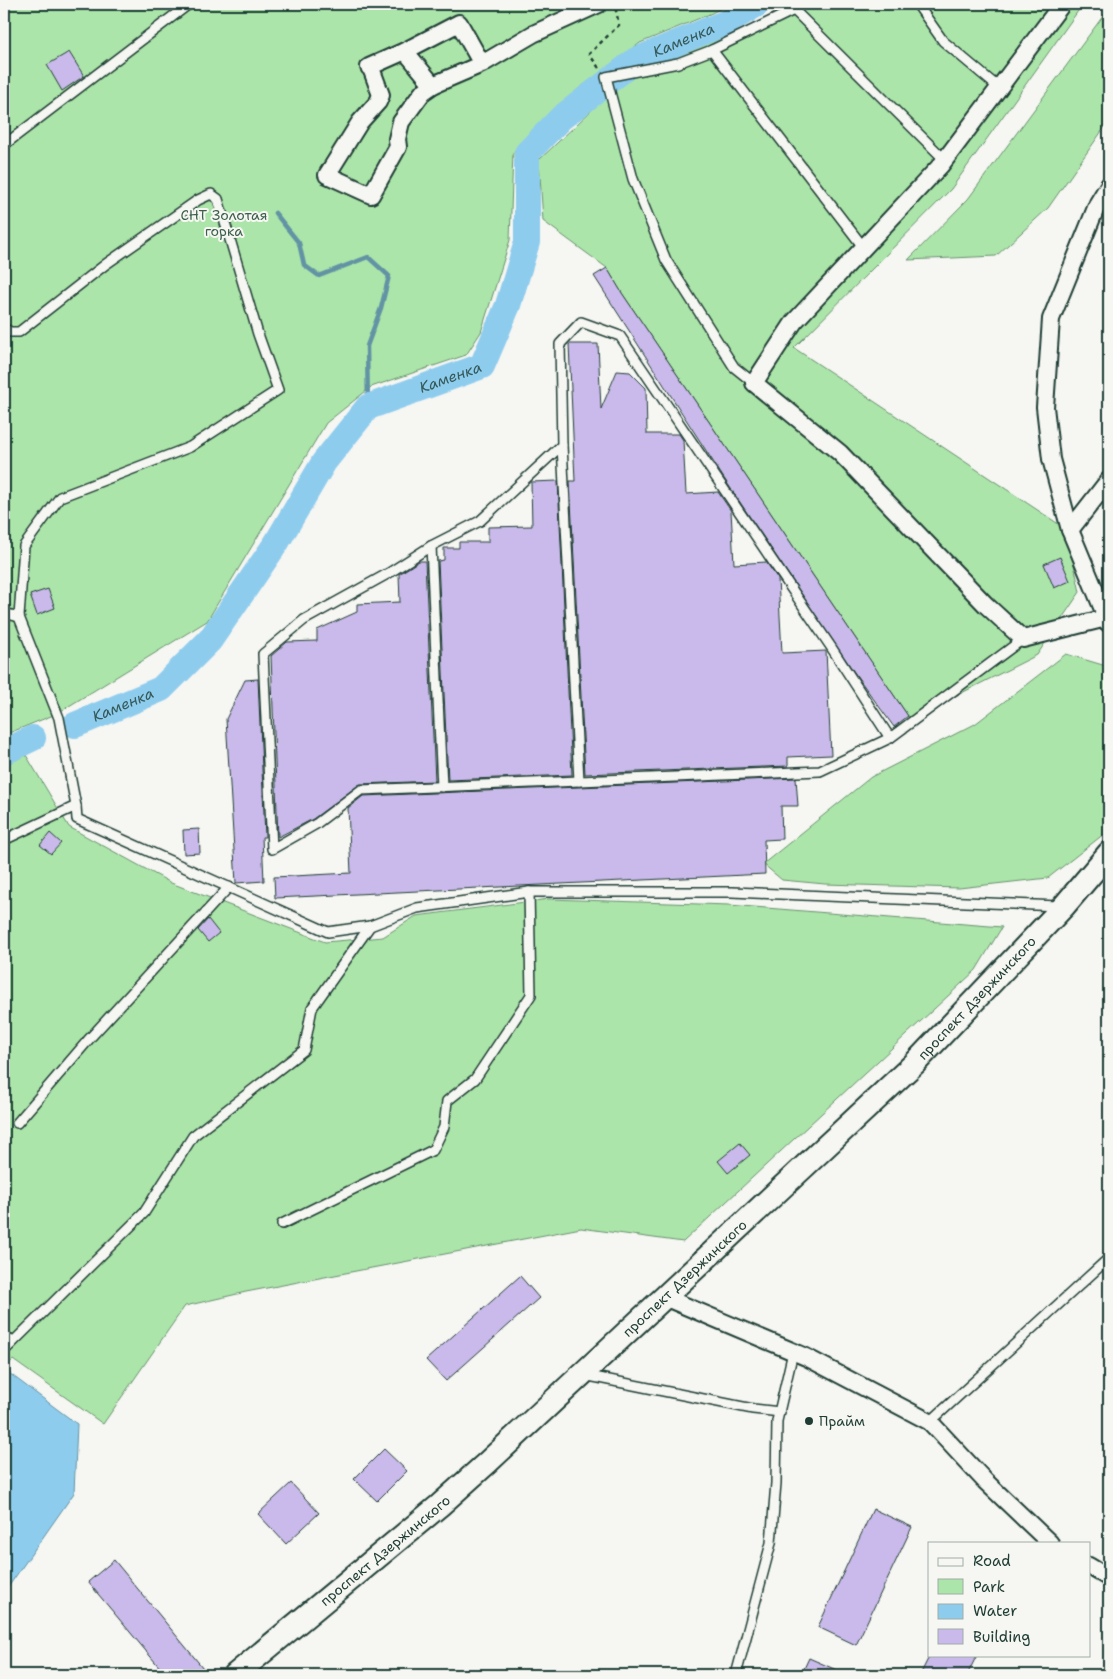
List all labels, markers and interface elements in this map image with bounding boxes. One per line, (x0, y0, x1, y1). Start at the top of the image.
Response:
water label: Каменка (650, 18, 718, 62)
park label: СНТ Золотая горка (181, 206, 267, 240)
water label: Каменка (416, 357, 484, 398)
water label: Каменка (89, 683, 157, 727)
street label: проспект Дзержинского (914, 932, 1040, 1063)
street label: проспект Дзержинского (619, 1216, 751, 1341)
place label: Прайм (819, 1412, 865, 1430)
marker: Прайм (803, 1415, 815, 1427)
street label: проспект Дзержинского (316, 1491, 454, 1610)
legend (928, 1542, 1090, 1656)
text: Road (973, 1551, 1011, 1571)
text: Park (973, 1577, 1005, 1597)
text: Water (973, 1601, 1017, 1621)
text: Building (973, 1627, 1030, 1647)

